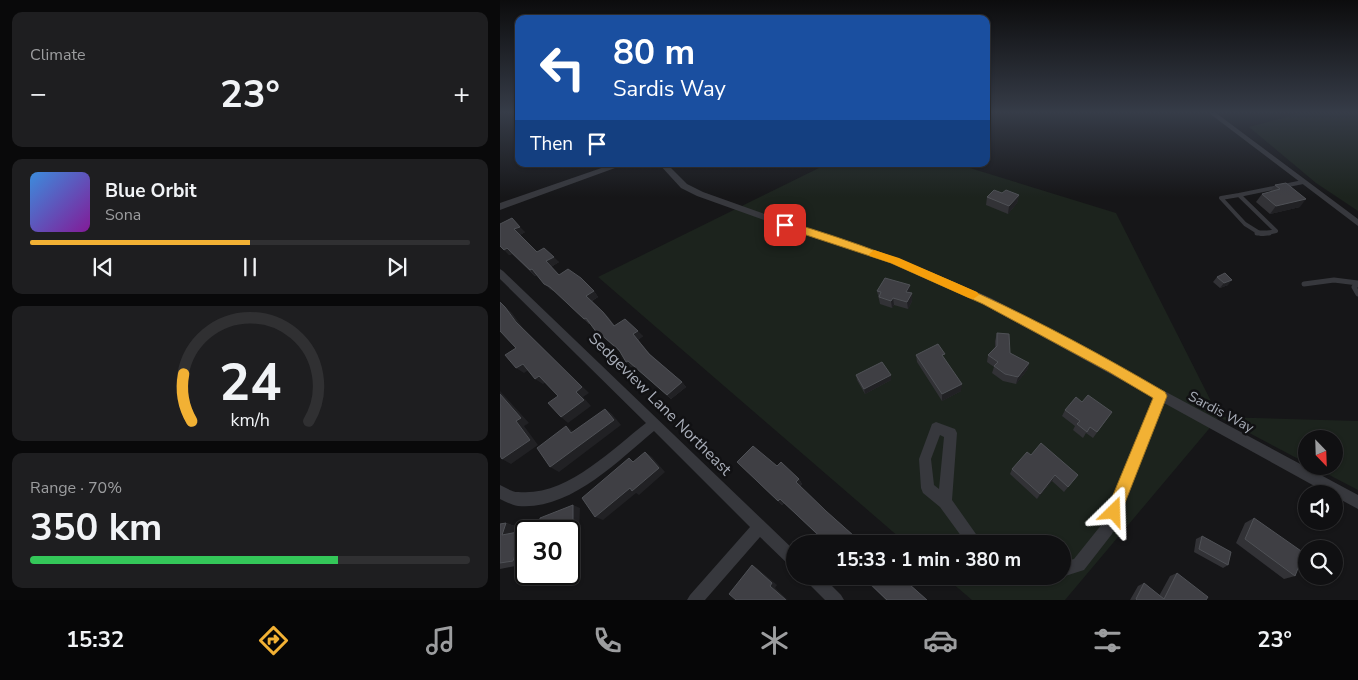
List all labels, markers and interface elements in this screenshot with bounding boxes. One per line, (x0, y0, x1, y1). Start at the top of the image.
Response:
text: 80 m (613, 29, 695, 76)
icon: left (530, 35, 595, 100)
text: Climate (30, 44, 85, 66)
text: 23° (220, 69, 280, 120)
text: Sardis Way (613, 74, 726, 104)
text: − (30, 75, 47, 113)
text: + (453, 75, 470, 113)
icon: arrive (583, 130, 611, 158)
text: Then (530, 131, 573, 157)
text: Blue Orbit (105, 178, 196, 204)
text: Sona (105, 204, 141, 226)
pin (764, 204, 806, 246)
icon: arrive (771, 211, 799, 239)
icon: previous (89, 253, 117, 281)
icon: pause (236, 253, 264, 281)
icon: next (383, 253, 411, 281)
street label: Sedgeview Lane Northeast (584, 328, 737, 481)
text: 24 (219, 347, 281, 418)
street label: Sardis Way (1185, 387, 1258, 438)
text: km/h (230, 408, 270, 432)
north arrow (1298, 430, 1342, 475)
map controls (1298, 430, 1343, 585)
text: Range · 70% (30, 477, 122, 499)
position arrow (1087, 485, 1139, 537)
button: sound (1298, 485, 1343, 530)
text: 350 km (30, 502, 162, 553)
speed limit sign: 30 (515, 520, 580, 585)
button: search (1298, 540, 1343, 585)
text: 15:33 · 1 min · 380 m (836, 547, 1021, 573)
icon: directions (256, 623, 291, 658)
icon: music (423, 623, 458, 658)
icon: phone (590, 623, 625, 658)
icon: climate (757, 623, 792, 658)
icon: car (923, 623, 958, 658)
icon: filters (1090, 623, 1125, 658)
text: 15:32 (66, 625, 124, 655)
text: 23° (1257, 625, 1292, 655)

